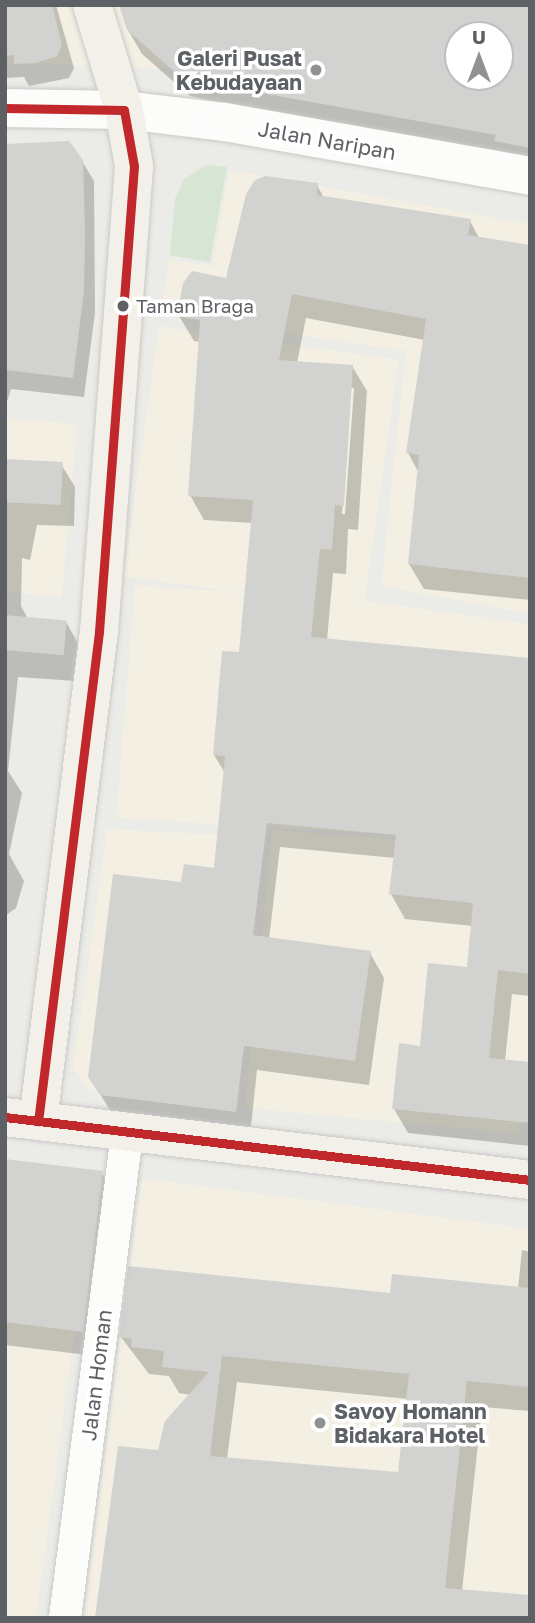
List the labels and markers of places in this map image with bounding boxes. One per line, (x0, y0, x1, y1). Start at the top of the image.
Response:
place label: Galeri Pusat Kebudayaan (176, 45, 302, 95)
marker: Galeri Pusat Kebudayaan (308, 62, 324, 78)
place label: Taman Braga (136, 295, 254, 317)
marker: Taman Braga (116, 299, 130, 313)
place label: Savoy Homann Bidakara Hotel (334, 1398, 487, 1448)
marker: Savoy Homann Bidakara Hotel (312, 1415, 328, 1431)

